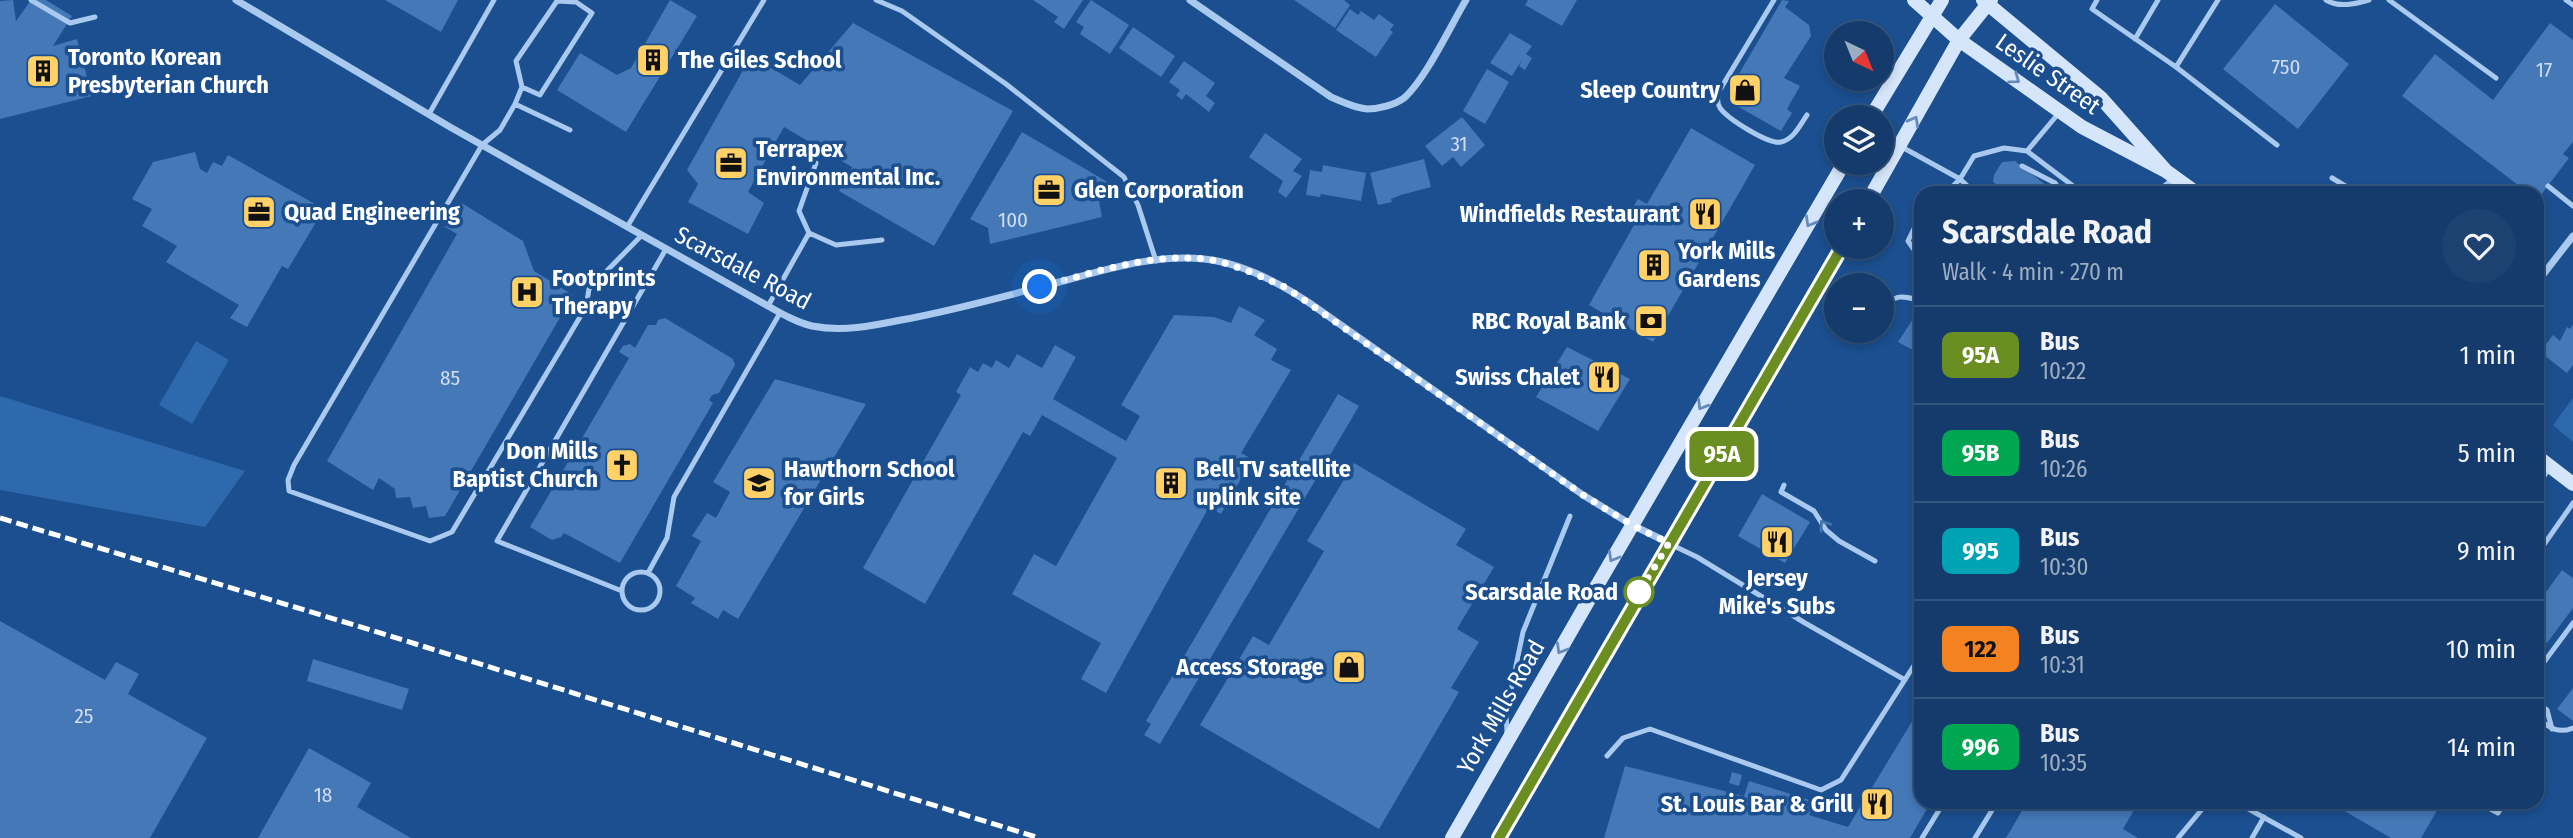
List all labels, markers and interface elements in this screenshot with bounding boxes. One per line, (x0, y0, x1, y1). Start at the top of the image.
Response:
north arrow (1824, 21, 1894, 91)
map controls (1824, 21, 1894, 343)
street label: Leslie Street (1990, 28, 2106, 120)
building icon: The Giles School (634, 41, 672, 79)
place label: Toronto Korean Presbyterian Church (68, 43, 269, 99)
place label: The Giles School (678, 46, 842, 74)
building icon: Toronto Korean Presbyterian Church (24, 52, 62, 90)
house number: 750 (2272, 54, 2300, 80)
house number: 17 (2536, 57, 2552, 83)
shop icon: Sleep Country (1726, 71, 1764, 109)
one-way arrow (2007, 71, 2020, 83)
place label: Sleep Country (1580, 76, 1721, 104)
button: layers (1824, 105, 1894, 175)
one-way arrow (1906, 116, 1919, 128)
house number: 31 (1450, 131, 1468, 157)
place label: Terrapex Environmental Inc. (756, 135, 940, 191)
office icon: Terrapex Environmental Inc. (712, 144, 750, 182)
office icon: Glen Corporation (1030, 171, 1068, 209)
place label: Glen Corporation (1074, 176, 1244, 204)
button: + (1824, 189, 1894, 259)
office icon: Quad Engineering (240, 193, 278, 231)
restaurant icon: Windfields Restaurant (1686, 195, 1724, 233)
place label: Quad Engineering (284, 198, 460, 226)
place label: Windfields Restaurant (1460, 200, 1681, 228)
house number: 100 (998, 207, 1028, 233)
button: heart (2442, 209, 2516, 283)
text: Scarsdale Road (1942, 212, 2152, 252)
one-way arrow (1805, 214, 1818, 227)
street label: Scarsdale Road (670, 220, 816, 316)
place label: York Mills Gardens (1677, 237, 1776, 293)
building icon: York Mills Gardens (1635, 246, 1673, 284)
text: Walk · 4 min · 270 m (1942, 258, 2124, 286)
place label: Footprints Therapy (552, 264, 656, 320)
your location (1022, 269, 1057, 304)
hospital icon: Footprints Therapy (508, 273, 546, 311)
button: − (1824, 273, 1894, 343)
bank icon: RBC Royal Bank (1632, 302, 1670, 340)
place label: RBC Royal Bank (1471, 307, 1627, 335)
text: Bus (2040, 326, 2079, 357)
text: 1 min (2460, 340, 2516, 371)
text: 95A (1962, 341, 1999, 369)
text: 10:22 (2040, 357, 2086, 385)
restaurant icon: Swiss Chalet (1585, 358, 1623, 396)
place label: Swiss Chalet (1455, 363, 1581, 391)
house number: 85 (440, 365, 460, 391)
one-way arrow (1697, 397, 1710, 410)
text: Bus (2040, 424, 2079, 455)
line badge: 95A (1682, 431, 1762, 477)
place label: Don Mills Baptist Church (452, 437, 598, 493)
text: 5 min (2458, 438, 2516, 469)
text: 95B (1962, 439, 1999, 467)
text: 95A (1703, 440, 1741, 468)
church icon: Don Mills Baptist Church (603, 446, 641, 484)
place label: Hawthorn School for Girls (784, 455, 955, 511)
place label: Bell TV satellite uplink site (1196, 455, 1351, 511)
text: 10:26 (2040, 455, 2087, 483)
school or university icon: Hawthorn School for Girls (740, 464, 778, 502)
building icon: Bell TV satellite uplink site (1152, 464, 1190, 502)
one-way arrow (1820, 520, 1833, 532)
text: Bus (2040, 522, 2079, 553)
restaurant icon: Jersey Mike's Subs (1758, 523, 1796, 561)
text: 9 min (2457, 536, 2516, 567)
text: 995 (1962, 537, 1999, 565)
one-way arrow (1609, 550, 1622, 563)
text: 10:30 (2040, 553, 2088, 581)
place label: Jersey Mike's Subs (1719, 564, 1836, 620)
marker: Scarsdale Road (1624, 577, 1654, 607)
place label: Scarsdale Road (1465, 578, 1618, 606)
text: Bus (2040, 620, 2079, 651)
text: 10 min (2446, 634, 2516, 665)
street label: York Mills Road (1451, 635, 1551, 779)
text: 122 (1964, 635, 1997, 663)
one-way arrow (1556, 641, 1569, 654)
shop icon: Access Storage (1330, 648, 1368, 686)
text: 10:31 (2040, 651, 2085, 679)
place label: Access Storage (1175, 653, 1324, 681)
house number: 25 (75, 703, 93, 729)
text: Bus (2040, 718, 2079, 749)
text: 14 min (2447, 732, 2516, 763)
text: 996 (1962, 733, 1999, 761)
text: 10:35 (2040, 749, 2087, 777)
house number: 18 (314, 782, 332, 808)
restaurant icon: St. Louis Bar & Grill (1858, 785, 1896, 823)
place label: St. Louis Bar & Grill (1661, 790, 1853, 818)

